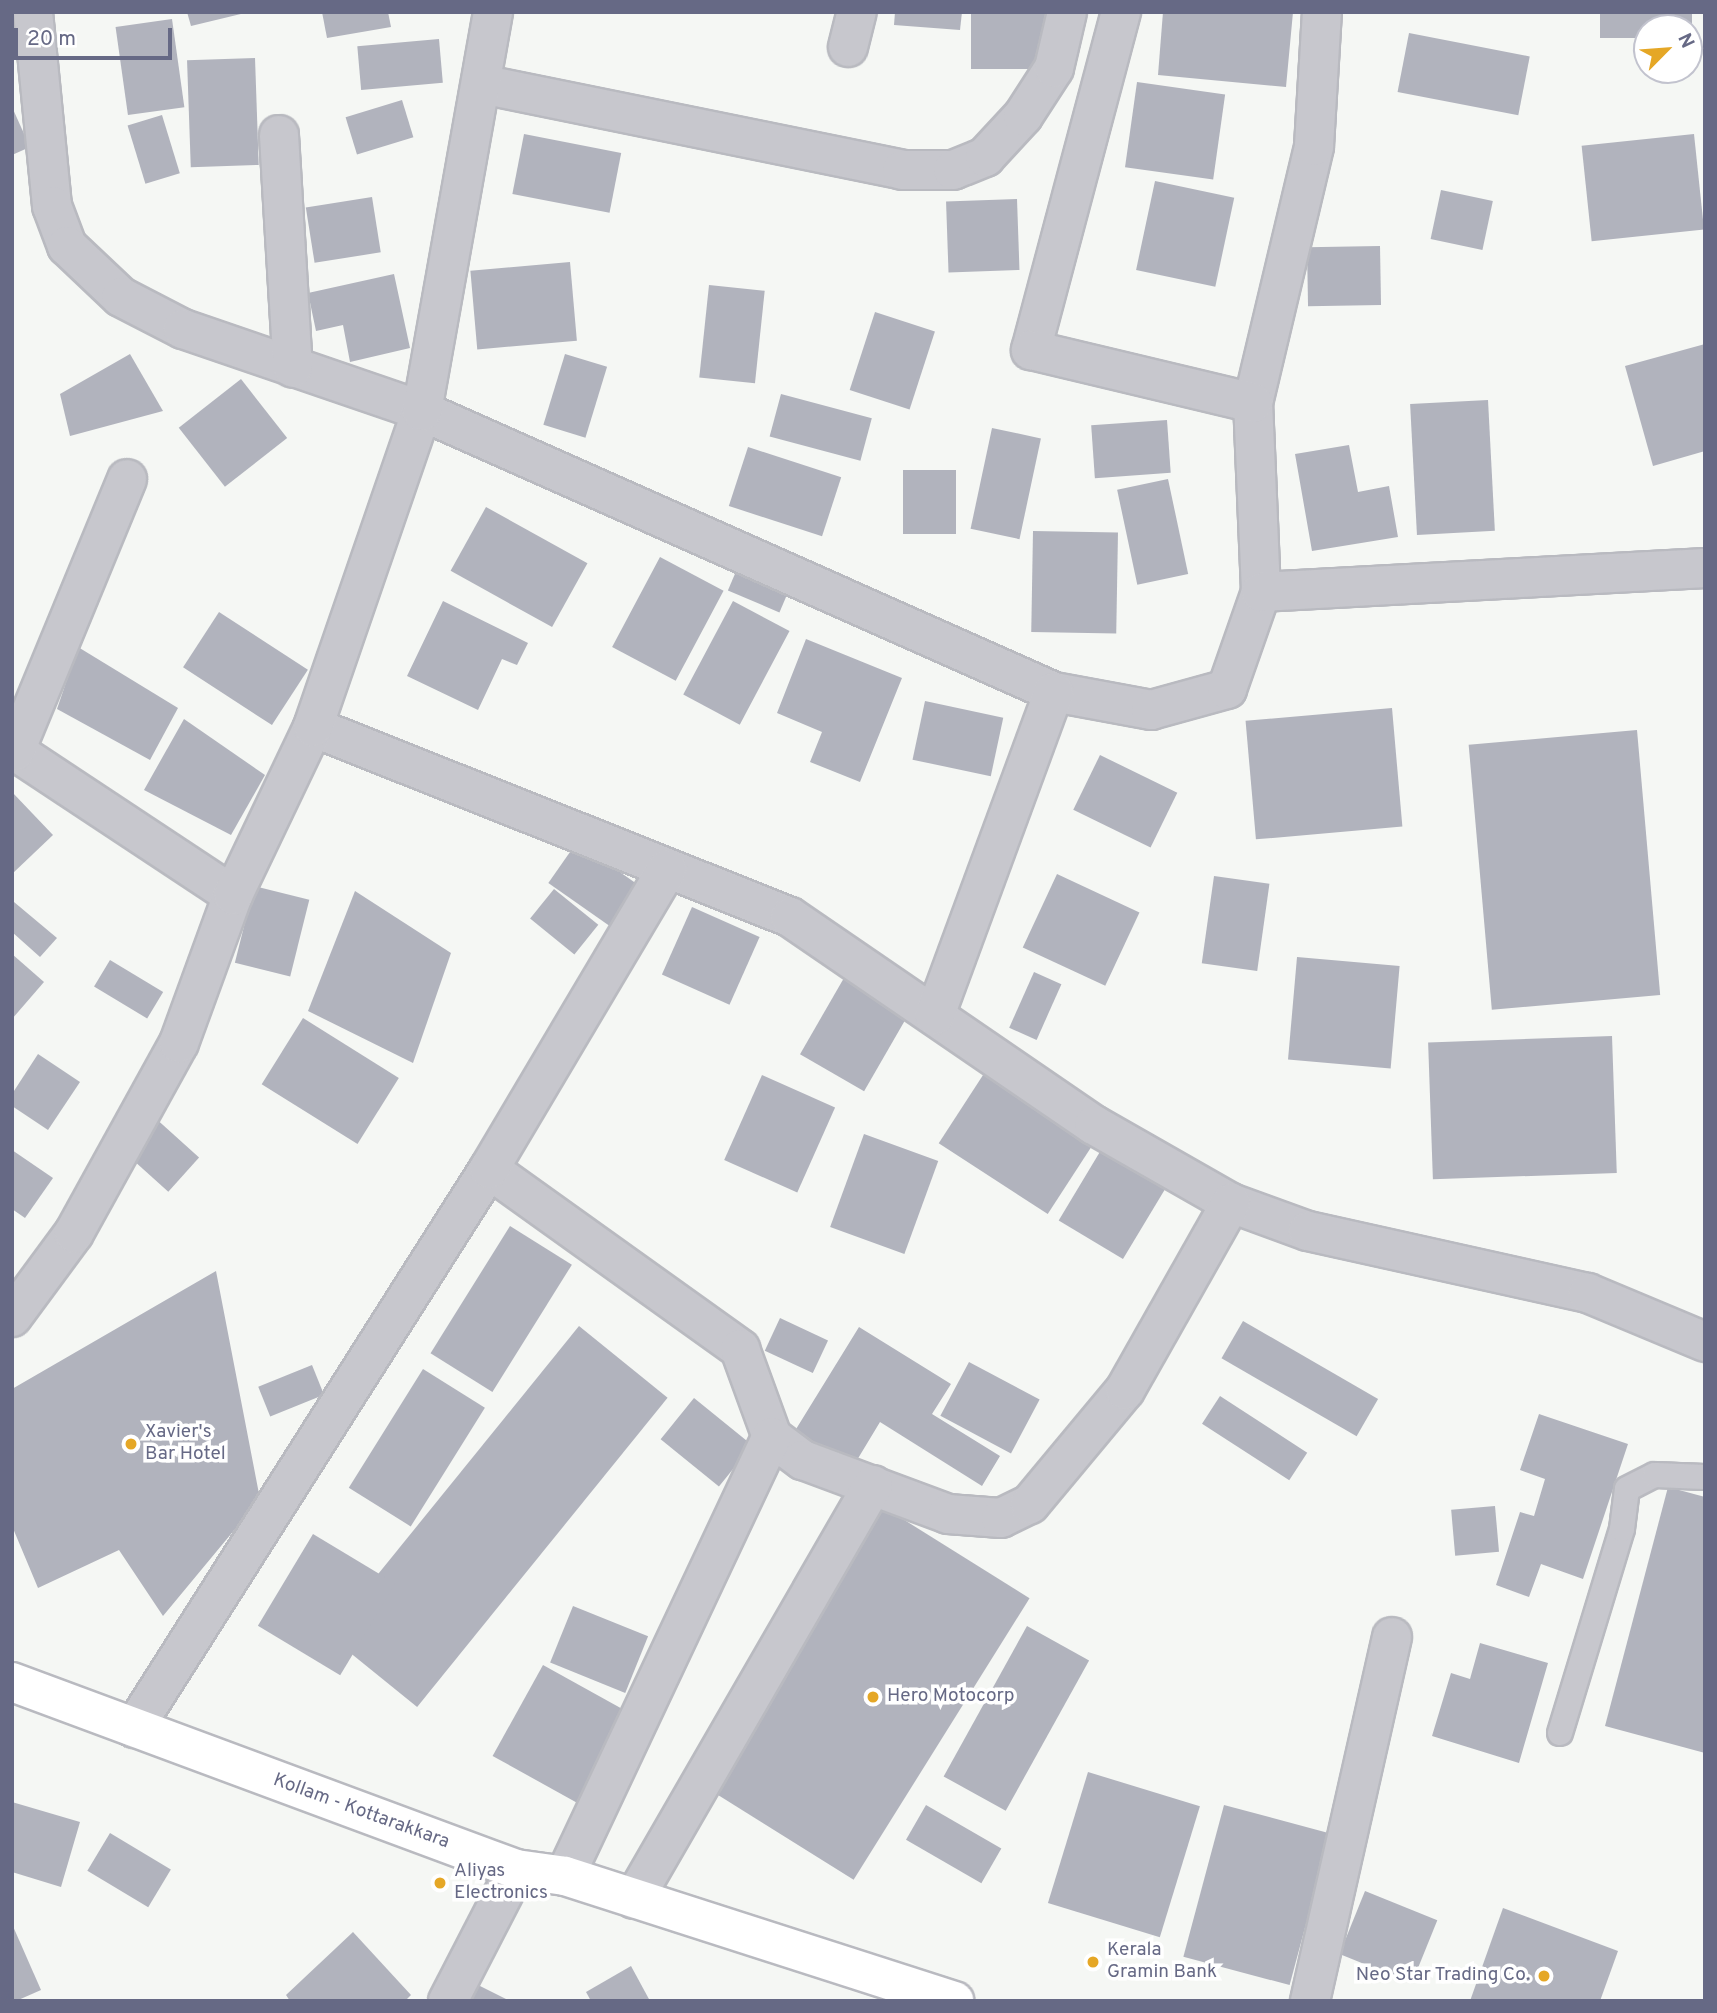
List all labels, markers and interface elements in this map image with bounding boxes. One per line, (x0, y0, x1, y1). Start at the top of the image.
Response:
scale bar (18, 14, 175, 58)
north arrow (1633, 14, 1703, 84)
text: 20 m (27, 26, 76, 53)
text: N (1671, 30, 1699, 52)
place label: Xavier's Bar Hotel (145, 1422, 226, 1466)
marker: Xavier's Bar Hotel (123, 1436, 139, 1452)
place label: Hero Motocorp (887, 1686, 1015, 1708)
marker: Hero Motocorp (865, 1689, 881, 1705)
street label: Kollam - Kottarakkara (270, 1769, 452, 1855)
place label: Aliyas Electronics (454, 1861, 548, 1905)
marker: Aliyas Electronics (432, 1875, 448, 1891)
place label: Kerala Gramin Bank (1107, 1940, 1217, 1984)
marker: Kerala Gramin Bank (1085, 1954, 1101, 1970)
place label: Neo Star Trading Co. (1355, 1965, 1530, 1987)
marker: Neo Star Trading Co. (1536, 1968, 1552, 1984)

